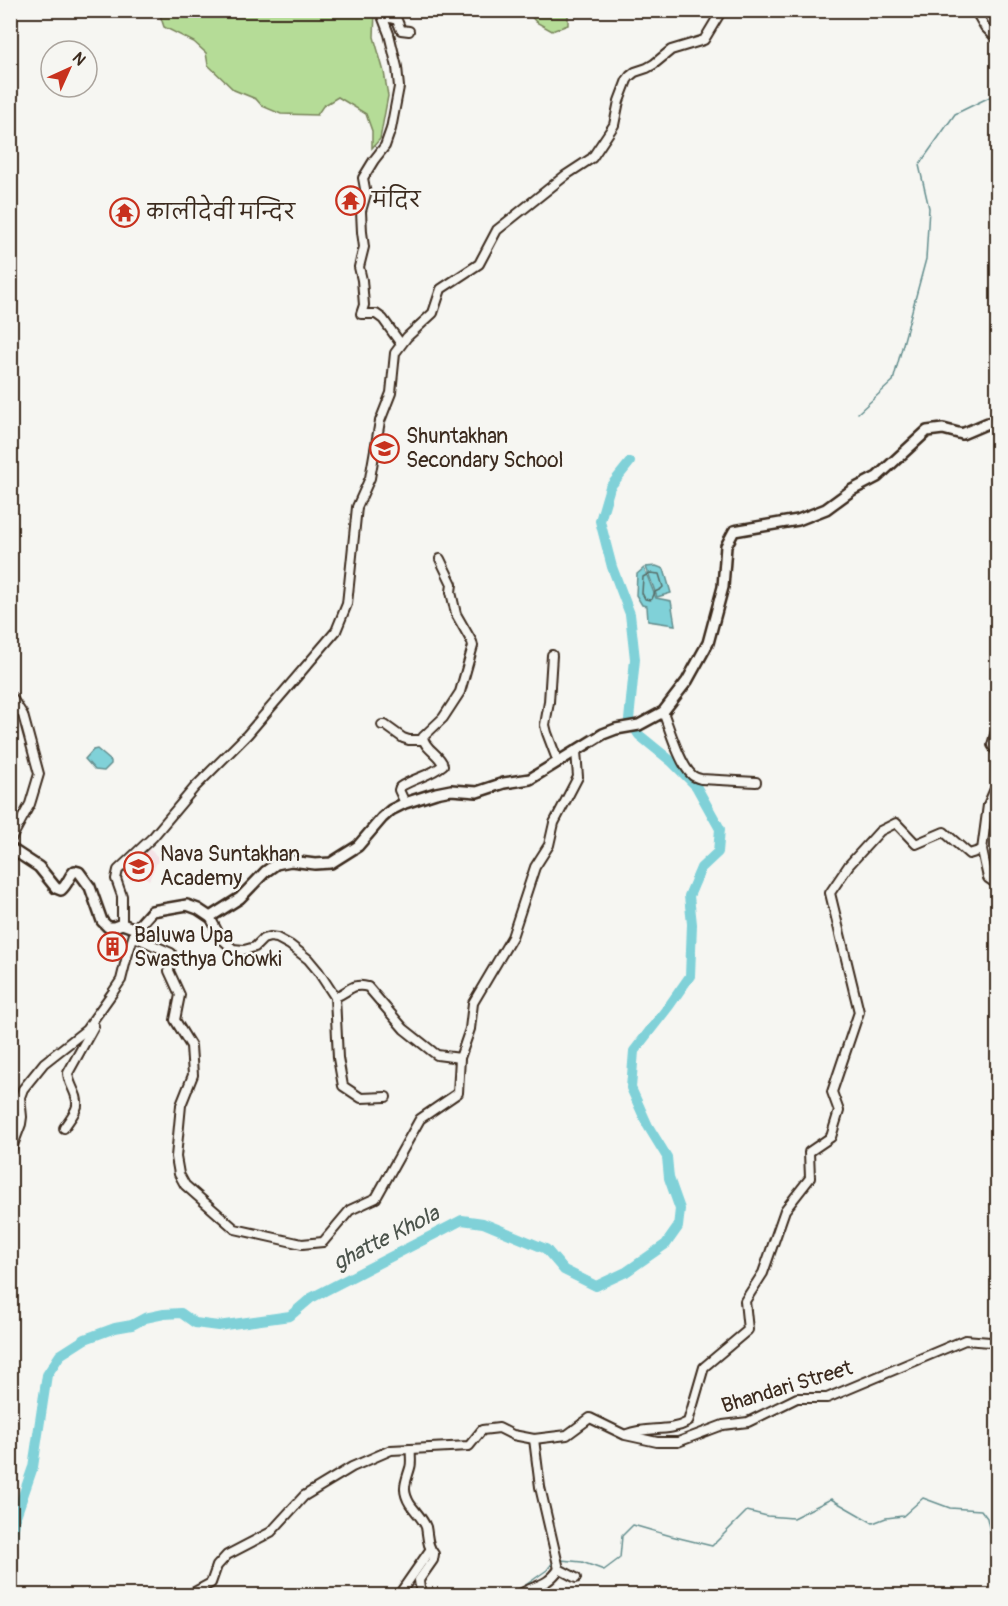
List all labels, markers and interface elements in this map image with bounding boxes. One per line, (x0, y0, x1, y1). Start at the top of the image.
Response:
north arrow (39, 39, 99, 99)
text: N (68, 48, 90, 70)
temple icon: मंदिर (335, 184, 367, 216)
place label: मंदिर (371, 184, 422, 214)
place label: कालीदेवी मन्दिर (146, 194, 296, 226)
temple icon: कालीदेवी मन्दिर (109, 196, 141, 228)
place label: Shuntakhan Secondary School (406, 423, 564, 474)
school or university icon: Shuntakhan Secondary School (369, 432, 401, 464)
place label: Nava Suntakhan Academy (160, 841, 300, 892)
school or university icon: Nava Suntakhan Academy (123, 850, 155, 882)
place label: Baluwa Upa Swasthya Chowki (134, 922, 282, 973)
building icon: Baluwa Upa Swasthya Chowki (97, 931, 129, 963)
water label: ghatte Khola (328, 1199, 445, 1277)
street label: Bhandari Street (718, 1354, 856, 1420)

